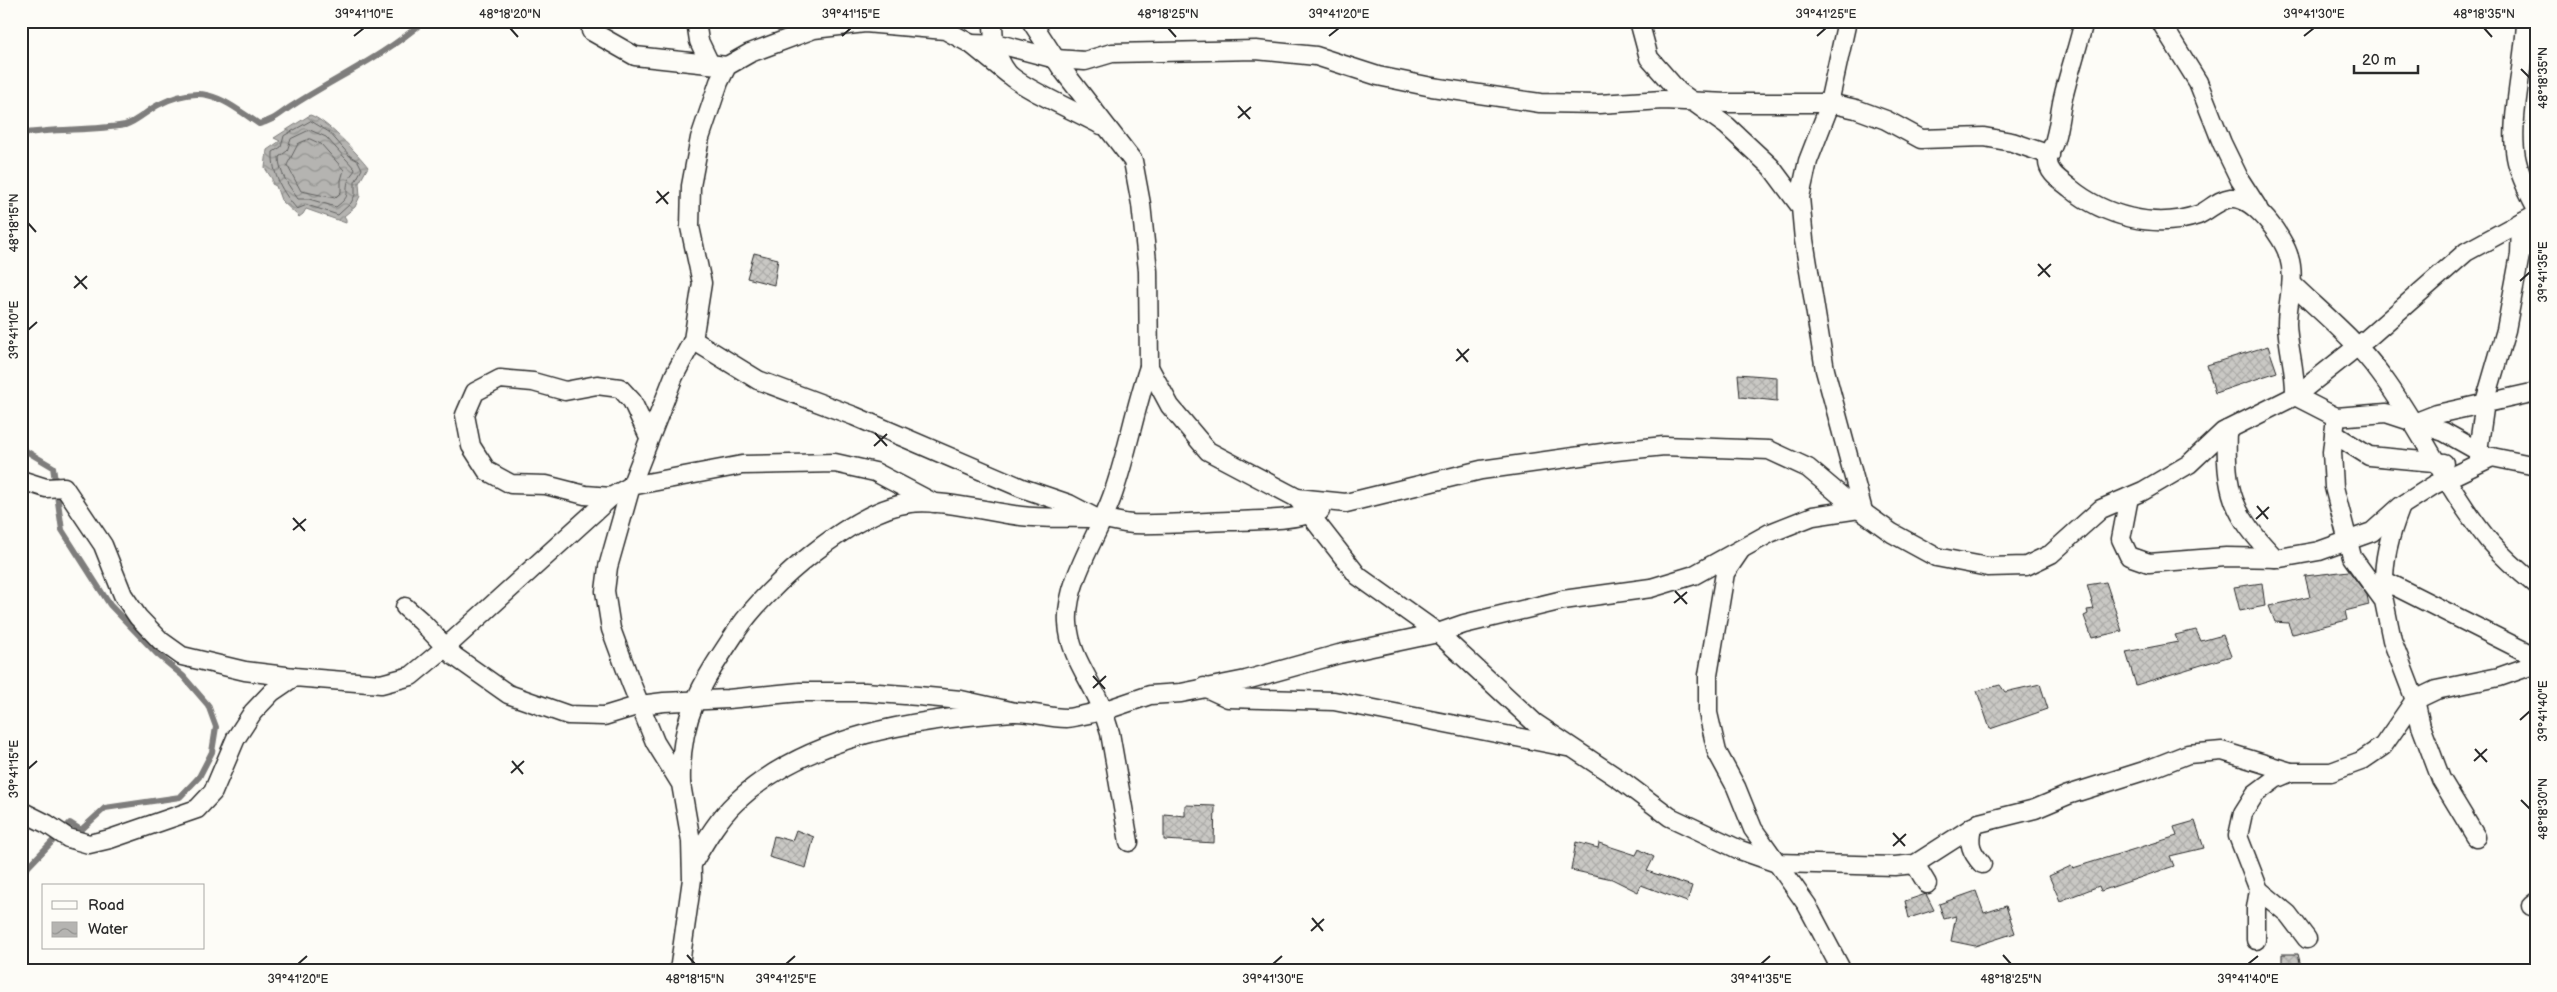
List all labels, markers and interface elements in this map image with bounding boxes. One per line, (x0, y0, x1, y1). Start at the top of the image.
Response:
text: 39°41'10"E (335, 7, 393, 22)
text: 48°18'20"N (479, 7, 541, 22)
text: 39°41'15"E (822, 7, 880, 22)
text: 48°18'25"N (1137, 7, 1199, 22)
text: 39°41'20"E (1308, 7, 1370, 22)
text: 39°41'25"E (1796, 7, 1857, 22)
text: 39°41'30"E (2283, 7, 2345, 22)
text: 48°18'35"N (2453, 7, 2515, 22)
scale bar (2354, 42, 2418, 74)
text: 48°18'35"N (2536, 47, 2551, 109)
text: 20 m (2362, 51, 2396, 70)
text: 48°18'15"N (7, 193, 22, 253)
text: 39°41'35"E (2536, 241, 2551, 303)
text: 39°41'10"E (7, 301, 22, 359)
text: 39°41'40"E (2536, 680, 2551, 742)
text: 39°41'15"E (7, 740, 22, 798)
text: 48°18'30"N (2536, 778, 2551, 840)
legend (42, 884, 205, 950)
text: Road (88, 896, 124, 915)
text: Water (88, 920, 128, 939)
text: 39°41'20"E (267, 972, 329, 987)
text: 48°18'15"N (665, 972, 725, 987)
text: 39°41'25"E (756, 972, 817, 987)
text: 39°41'30"E (1242, 972, 1304, 987)
text: 39°41'35"E (1730, 972, 1792, 987)
text: 48°18'25"N (1980, 972, 2042, 987)
text: 39°41'40"E (2217, 972, 2279, 987)

